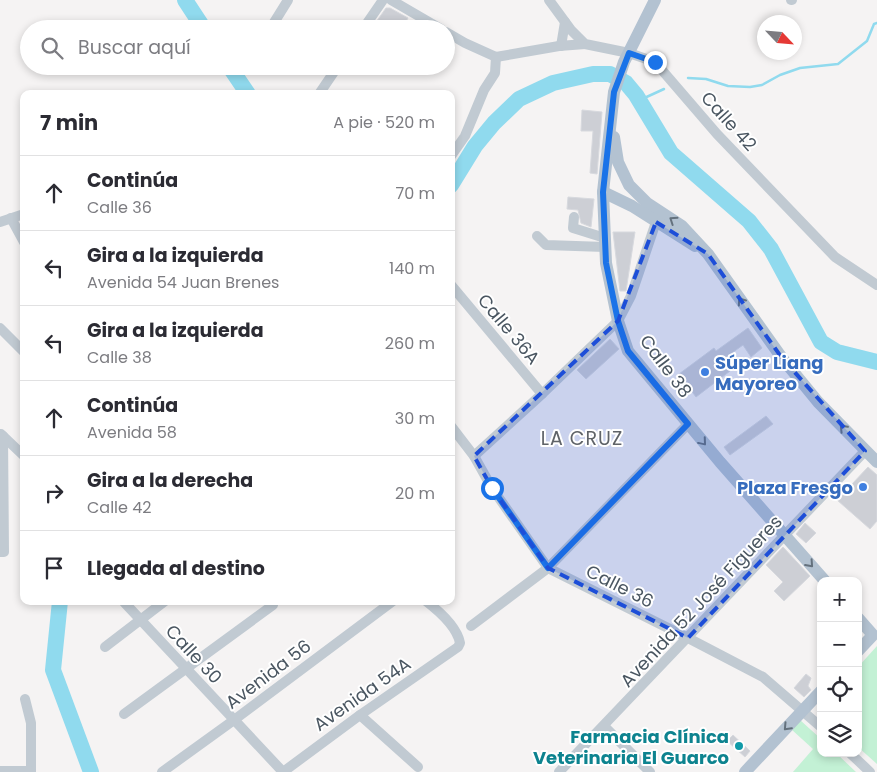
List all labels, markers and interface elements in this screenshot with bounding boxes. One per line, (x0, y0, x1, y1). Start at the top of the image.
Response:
north arrow (757, 15, 802, 60)
search box (20, 20, 455, 75)
icon: search (38, 34, 66, 62)
text: Buscar aquí (78, 34, 191, 61)
route end (644, 51, 667, 74)
street label: Calle 42 (695, 86, 763, 156)
text: 7 min (40, 108, 98, 137)
text: A pie · 520 m (333, 111, 435, 134)
text: Continúa (87, 167, 178, 194)
icon: ahead (40, 179, 68, 207)
text: 70 m (395, 182, 435, 205)
text: Calle 36 (87, 196, 152, 219)
one-way arrow (669, 217, 678, 226)
text: Gira a la izquierda (87, 242, 264, 269)
icon: left (40, 254, 68, 282)
text: 140 m (389, 257, 435, 280)
text: Avenida 54 Juan Brenes (87, 271, 279, 294)
street label: Calle 36A (472, 288, 546, 370)
one-way arrow (738, 297, 747, 307)
text: Gira a la izquierda (87, 317, 264, 344)
icon: left (40, 329, 68, 357)
street label: Calle 38 (634, 329, 698, 403)
text: 260 m (385, 332, 435, 355)
text: Calle 38 (87, 346, 152, 369)
place label: Súper Liang Mayoreo (715, 350, 824, 396)
marker: Súper Liang Mayoreo (699, 366, 711, 378)
text: Continúa (87, 392, 178, 419)
icon: ahead (40, 404, 68, 432)
text: 30 m (395, 407, 435, 430)
text: Avenida 58 (87, 421, 177, 444)
one-way arrow (840, 424, 849, 433)
district label: LA CRUZ (541, 425, 623, 452)
one-way arrow (698, 437, 707, 446)
text: Gira a la derecha (87, 467, 253, 494)
place label: Plaza Fresgo (737, 475, 853, 500)
route start (481, 477, 504, 500)
icon: right (40, 479, 68, 507)
marker: Plaza Fresgo (857, 481, 869, 493)
text: 20 m (395, 482, 435, 505)
text: Calle 42 (87, 496, 152, 519)
street label: Avenida 52 José Figueres (614, 509, 788, 693)
icon: arrive (40, 554, 68, 582)
text: Llegada al destino (87, 555, 265, 582)
street label: Calle 36 (582, 558, 658, 614)
one-way arrow (805, 559, 814, 568)
map controls (817, 577, 862, 757)
button: + (817, 577, 862, 622)
street label: Calle 30 (160, 619, 228, 689)
button: − (817, 622, 862, 667)
street label: Avenida 56 (220, 634, 316, 714)
street label: Avenida 54A (308, 651, 416, 737)
button: locate (817, 667, 862, 712)
button: layers (817, 712, 862, 757)
one-way arrow (784, 721, 793, 730)
place label: Farmacia Clínica Veterinaria El Guarco (533, 724, 729, 770)
marker: Farmacia Clínica Veterinaria El Guarco (733, 740, 745, 752)

